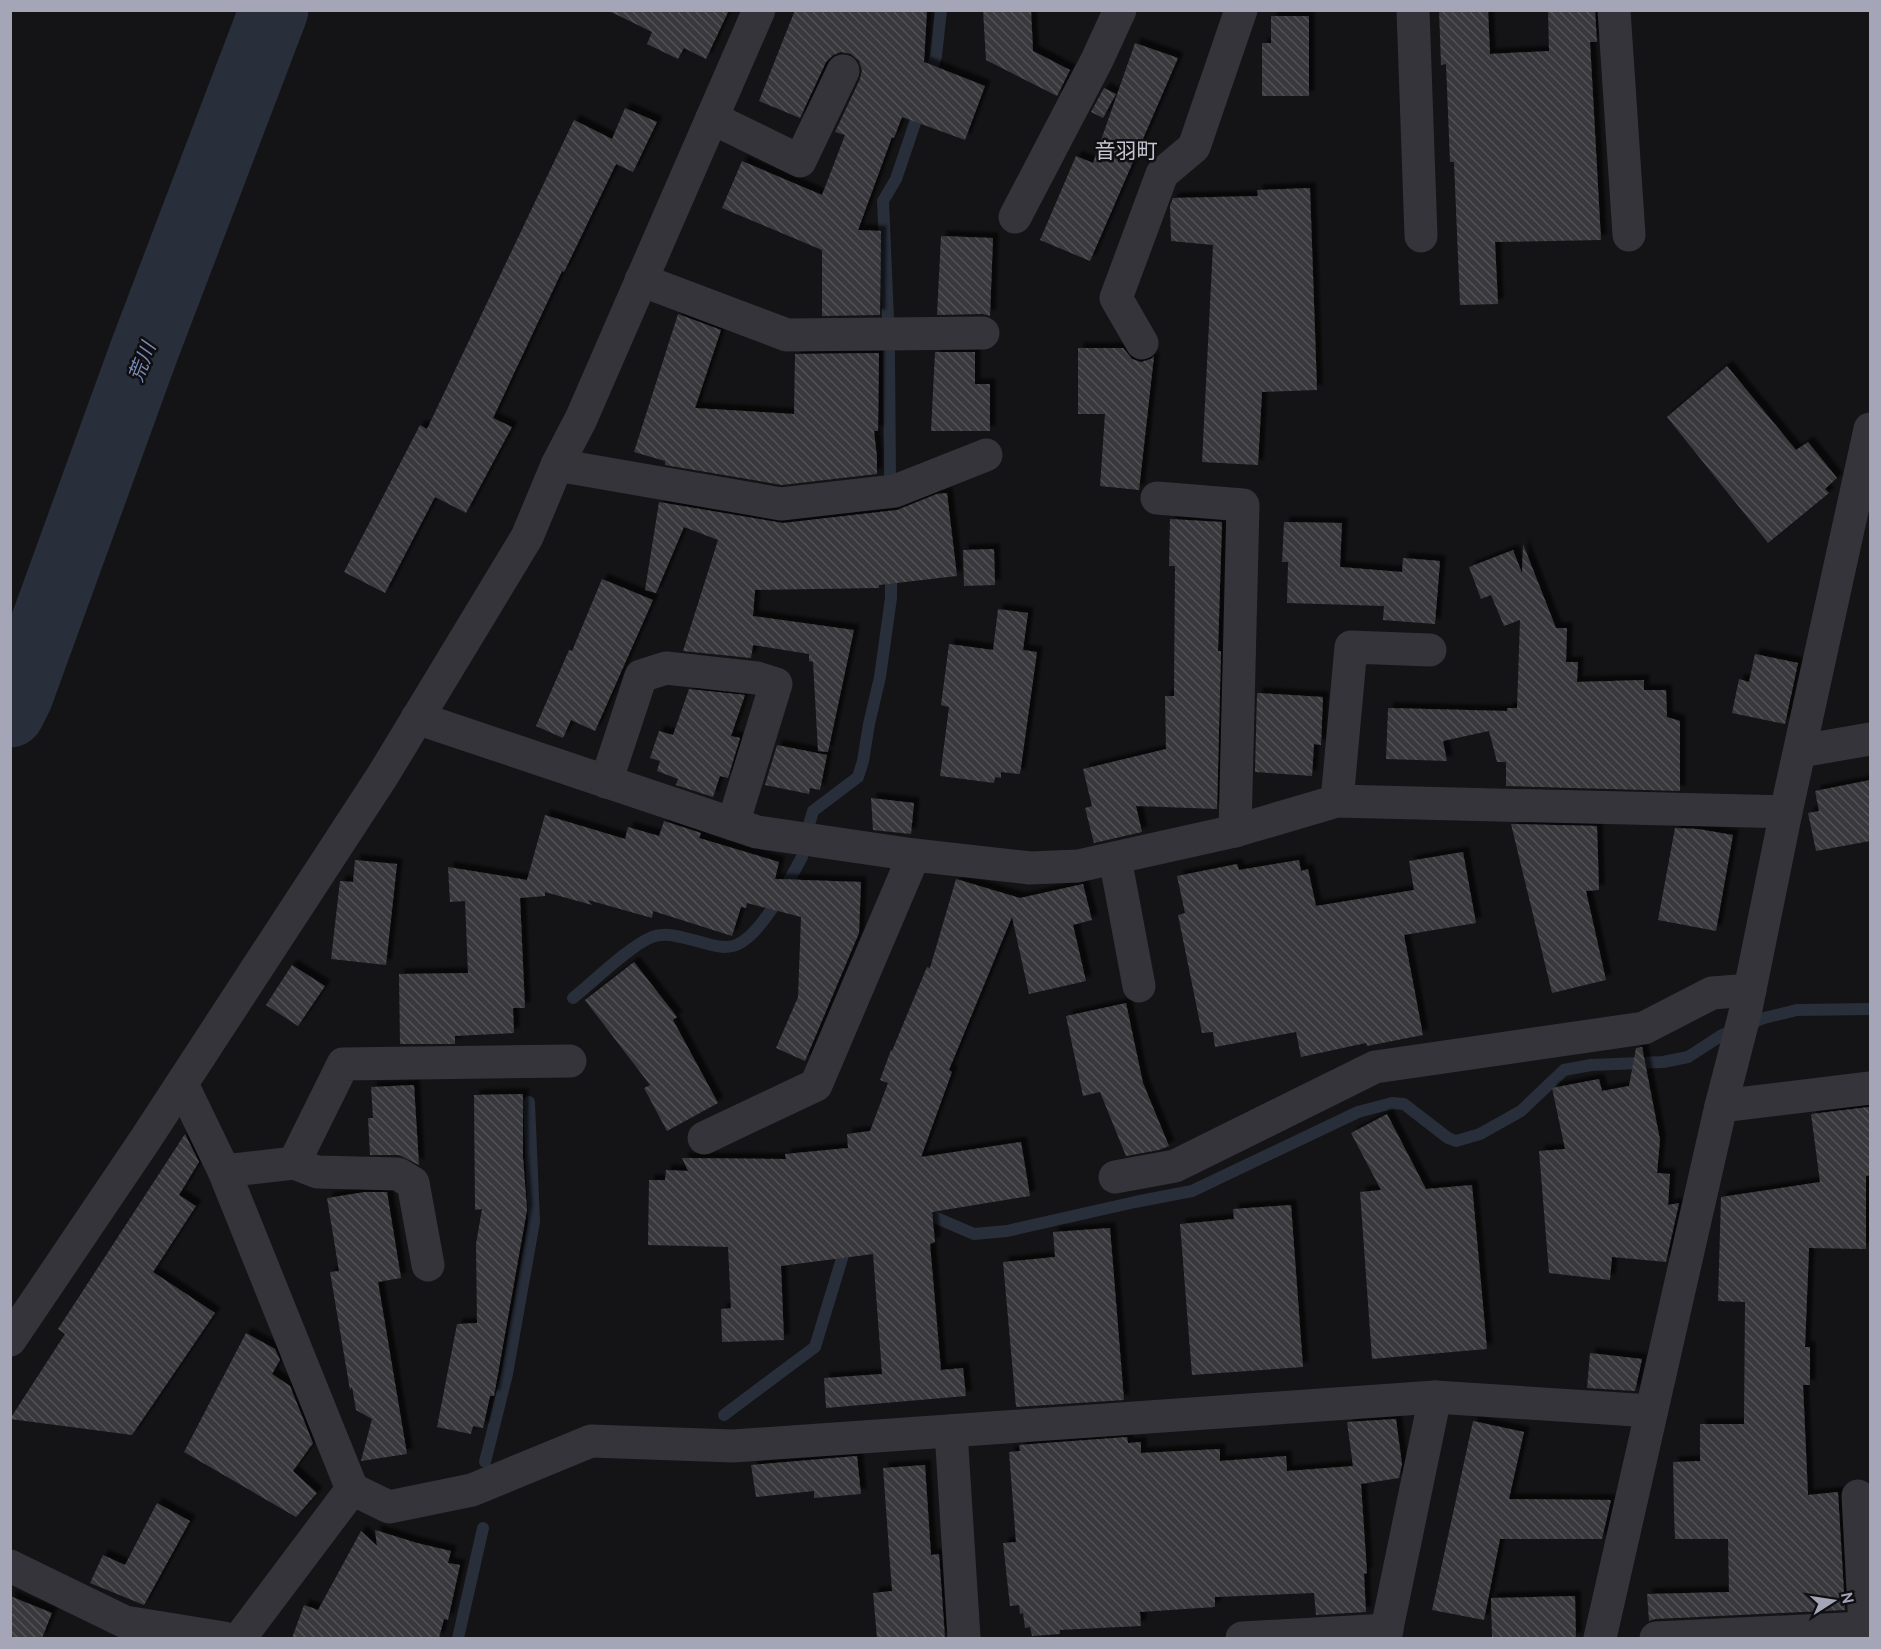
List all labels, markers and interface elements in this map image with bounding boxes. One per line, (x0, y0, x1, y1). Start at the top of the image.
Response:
district label: 音羽町 (1095, 138, 1158, 163)
water label: 荒川 (124, 337, 161, 385)
north arrow (1803, 1571, 1863, 1631)
text: N (1837, 1590, 1858, 1605)

